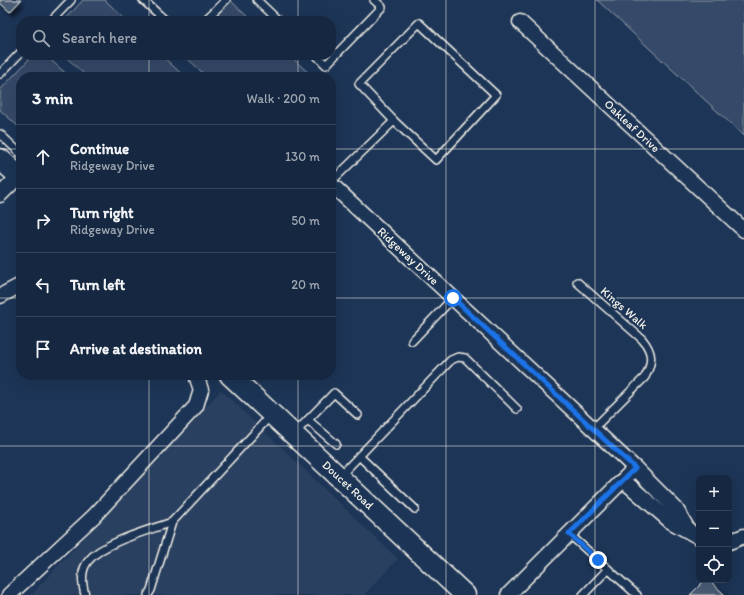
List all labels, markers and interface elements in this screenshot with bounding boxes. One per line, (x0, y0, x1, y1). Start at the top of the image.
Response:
search box (16, 16, 336, 60)
icon: search (30, 27, 52, 49)
text: Search here (62, 29, 137, 47)
text: 3 min (32, 88, 73, 108)
text: Walk · 200 m (247, 91, 320, 106)
street label: Oakleaf Drive (601, 97, 663, 155)
text: Continue (70, 140, 129, 158)
icon: ahead (32, 146, 54, 168)
text: 130 m (285, 149, 320, 164)
text: Ridgeway Drive (70, 158, 155, 173)
text: Turn right (70, 204, 134, 222)
icon: right (32, 210, 54, 232)
text: 50 m (291, 213, 320, 228)
text: Ridgeway Drive (70, 222, 155, 237)
street label: Ridgeway Drive (375, 224, 442, 288)
icon: left (32, 274, 54, 296)
text: Turn left (70, 276, 125, 294)
text: 20 m (291, 277, 320, 292)
street label: Kings Walk (598, 284, 650, 332)
route start (444, 289, 462, 307)
icon: arrive (32, 338, 54, 360)
text: Arrive at destination (70, 340, 202, 358)
street label: Doucet Road (319, 458, 377, 513)
map controls (696, 475, 732, 583)
button: + (696, 475, 732, 511)
button: − (696, 511, 732, 547)
button: locate (696, 547, 732, 583)
route end (589, 551, 607, 569)

